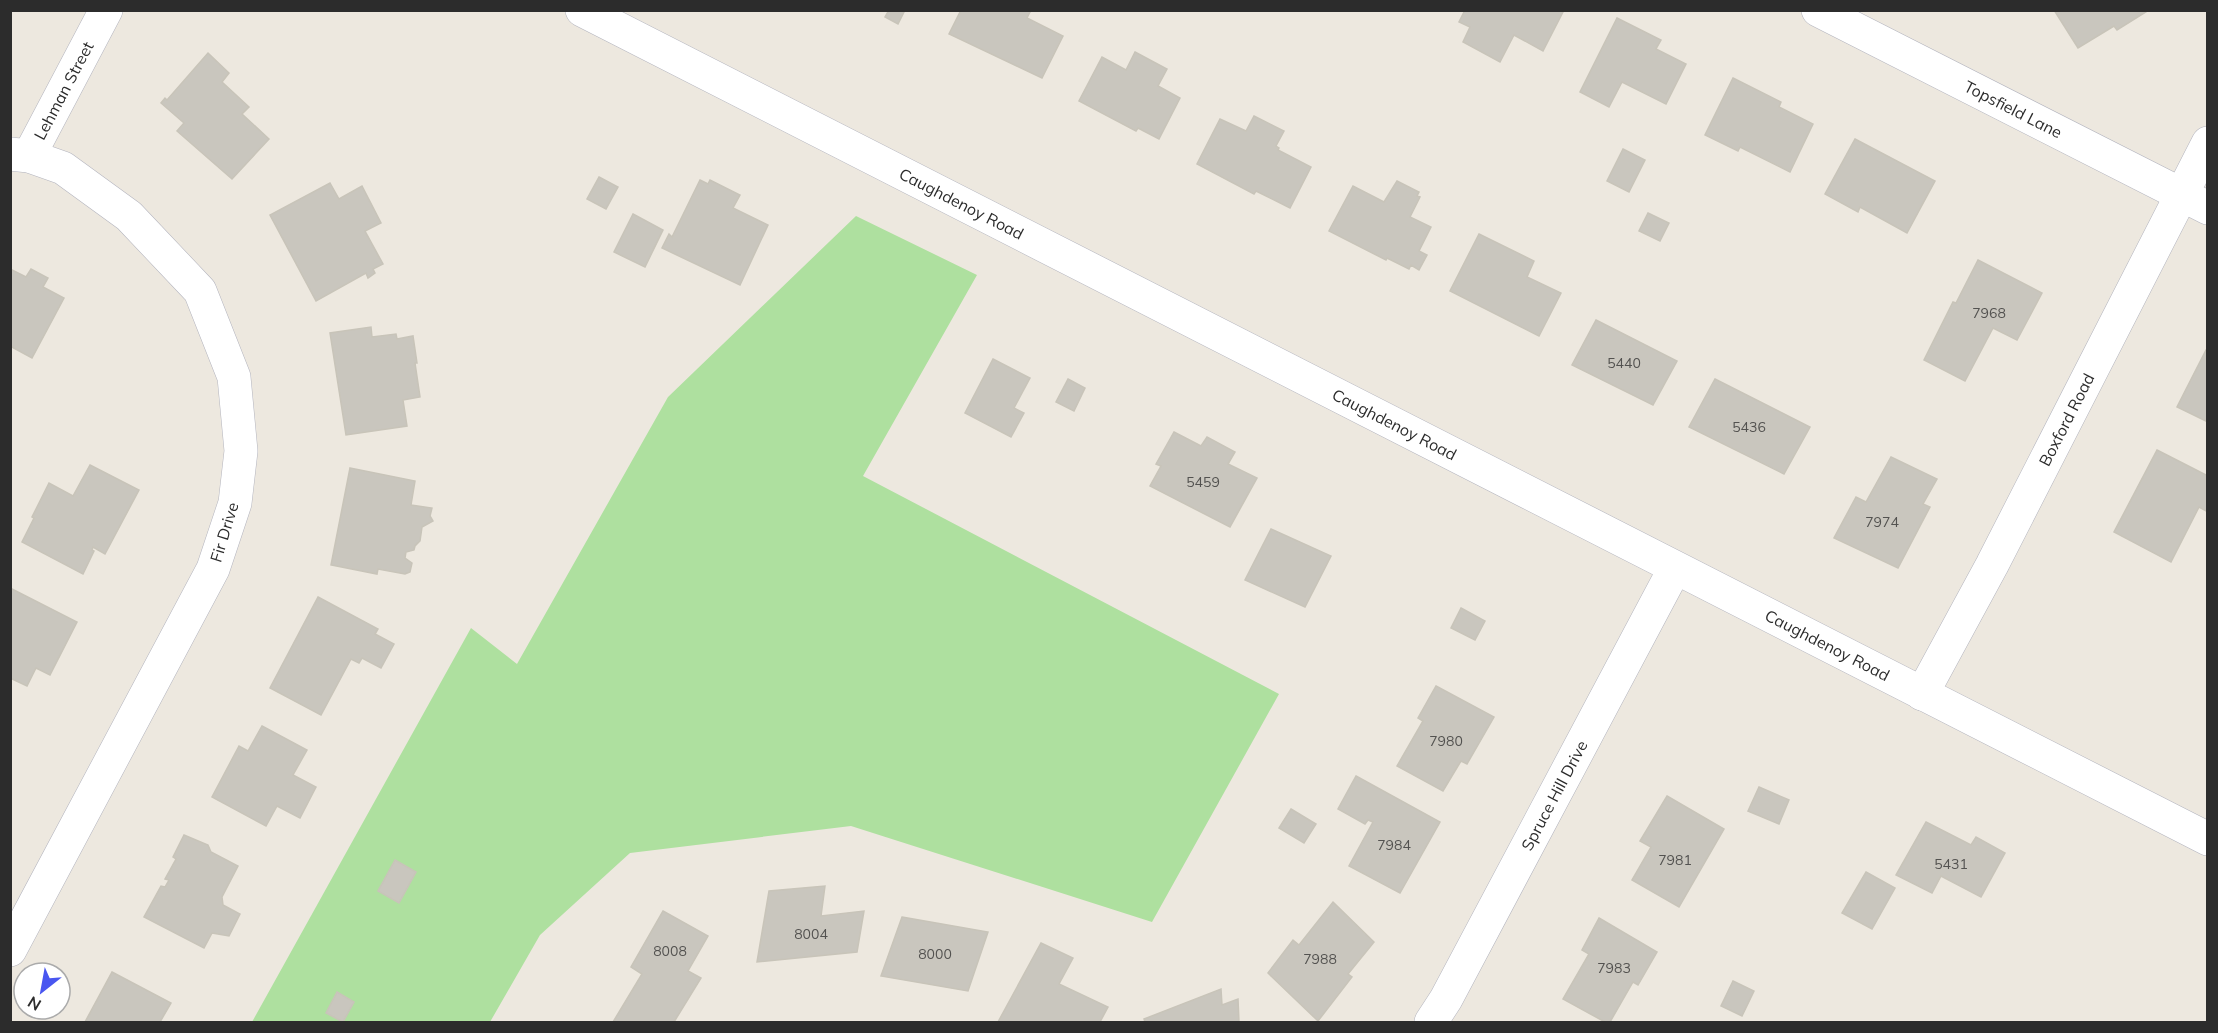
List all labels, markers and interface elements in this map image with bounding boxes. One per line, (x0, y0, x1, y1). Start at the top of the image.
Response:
street label: Lehman Street (29, 38, 98, 143)
street label: Topsfield Lane (1961, 76, 2066, 142)
street label: Caughdenoy Road (896, 163, 1027, 244)
house number: 7968 (1972, 304, 2006, 322)
house number: 5440 (1607, 354, 1641, 372)
street label: Boxford Road (2034, 370, 2098, 469)
street label: Caughdenoy Road (1329, 384, 1460, 464)
house number: 5436 (1732, 418, 1766, 436)
house number: 5459 (1186, 473, 1220, 491)
street label: Fir Drive (205, 500, 243, 564)
house number: 7974 (1865, 513, 1899, 531)
street label: Caughdenoy Road (1762, 605, 1893, 685)
house number: 7980 (1429, 732, 1463, 750)
street label: Spruce Hill Drive (1517, 737, 1592, 854)
house number: 7984 (1377, 836, 1411, 854)
house number: 7981 (1658, 851, 1692, 869)
house number: 5431 (1934, 855, 1968, 873)
house number: 8004 (794, 925, 828, 943)
house number: 8008 (653, 942, 687, 960)
house number: 8000 (918, 945, 952, 963)
house number: 7988 (1303, 950, 1337, 968)
house number: 7983 (1597, 959, 1631, 977)
north arrow (12, 961, 72, 1021)
text: N (24, 992, 45, 1016)

